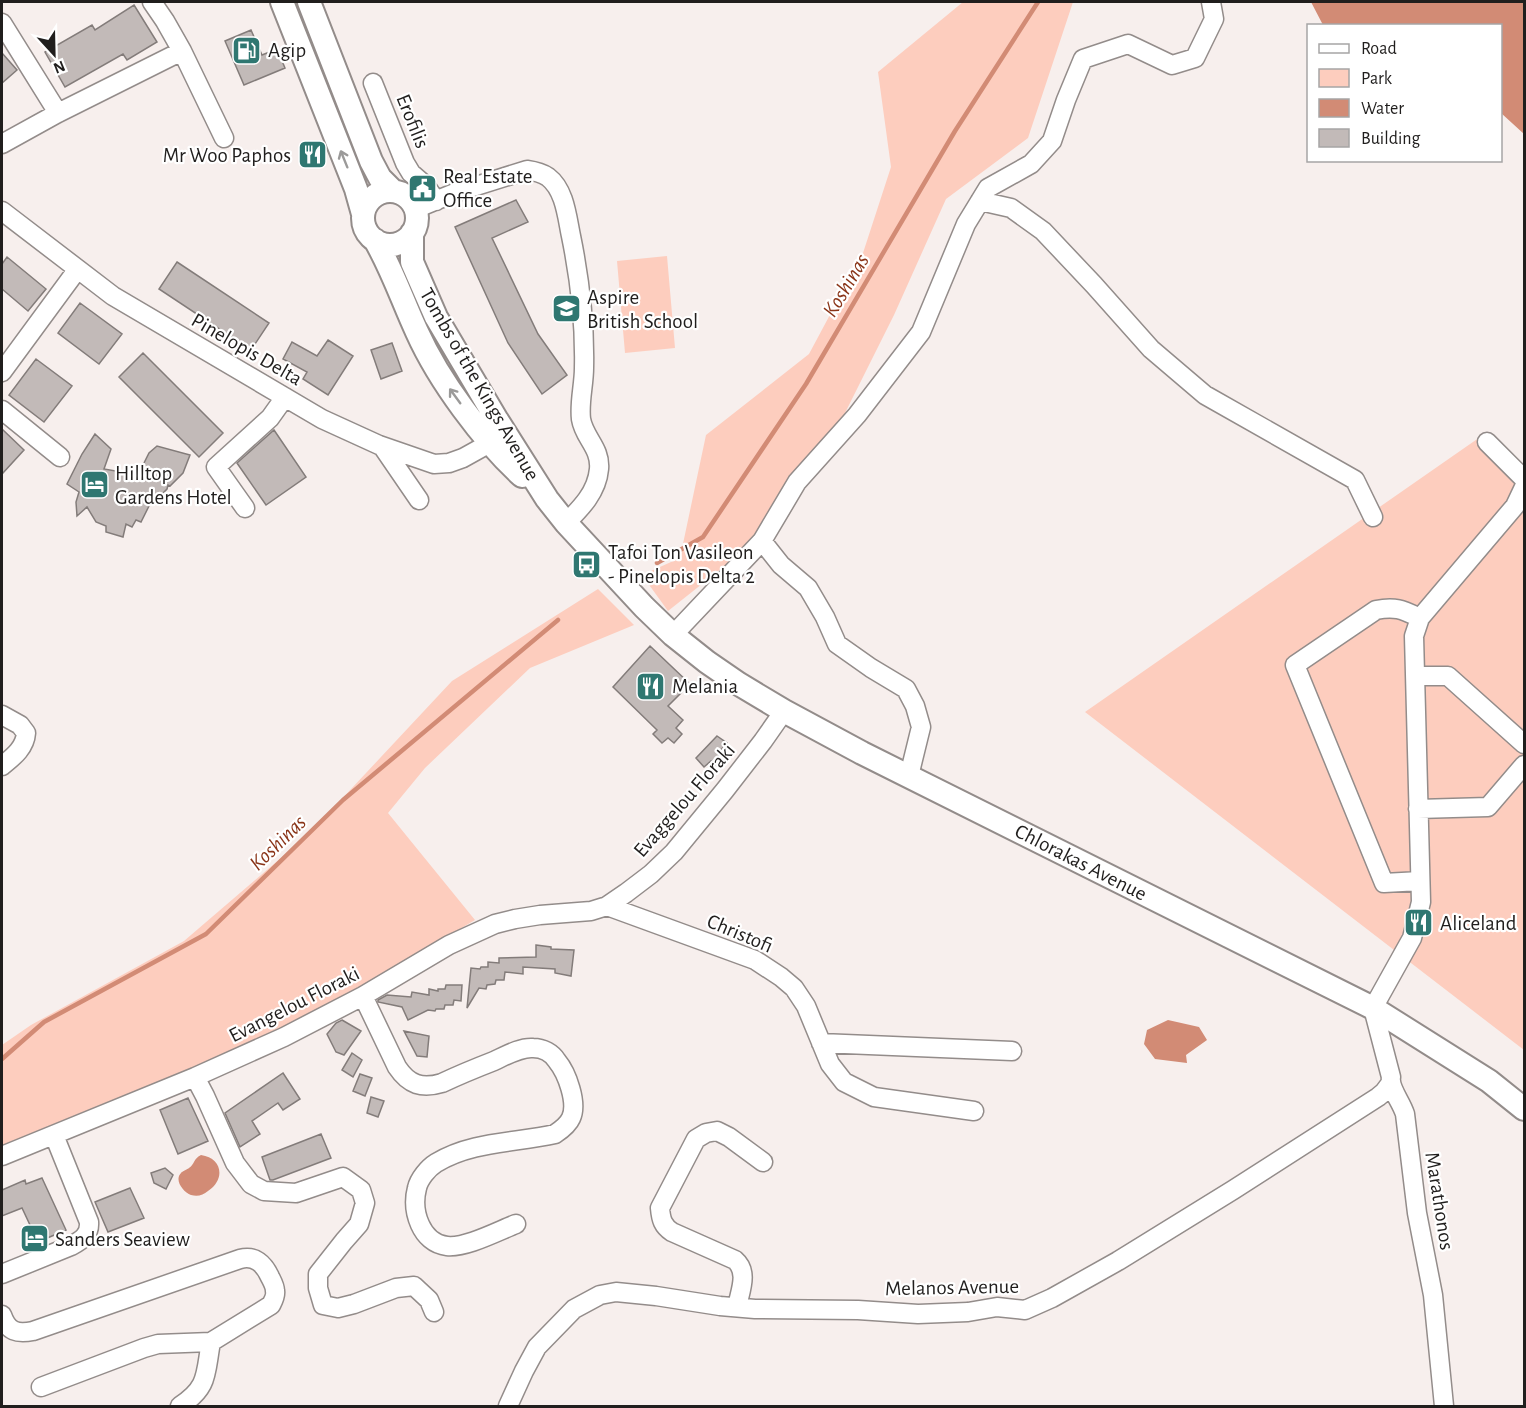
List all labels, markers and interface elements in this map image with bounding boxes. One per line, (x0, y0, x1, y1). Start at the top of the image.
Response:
north arrow (24, 24, 84, 84)
legend (1307, 24, 1502, 162)
fuel station icon: Agip (231, 34, 263, 66)
place label: Agip (268, 40, 306, 61)
text: Road (1361, 40, 1397, 58)
text: N (51, 57, 67, 76)
text: Park (1361, 70, 1393, 88)
street label: Erofilis (392, 91, 433, 151)
text: Water (1361, 100, 1404, 118)
text: Building (1361, 130, 1421, 148)
restaurant icon: Mr Woo Paphos (296, 139, 328, 171)
place label: Mr Woo Paphos (163, 145, 291, 166)
one-way arrow (338, 150, 349, 169)
place label: Real Estate Office (443, 166, 532, 211)
public building icon: Real Estate Office (406, 172, 438, 204)
water label: Koshinas (819, 250, 873, 321)
street label: Tombs of the Kings Avenue (416, 284, 543, 484)
place label: Aspire British School (587, 287, 698, 332)
school or university icon: Aspire British School (550, 293, 582, 325)
street label: Pinelopis Delta (188, 309, 306, 390)
one-way arrow (449, 389, 461, 405)
place label: Hilltop Gardens Hotel (115, 463, 232, 508)
hotel icon: Hilltop Gardens Hotel (78, 469, 110, 501)
place label: Tafoi Ton Vasileon - Pinelopis Delta 2 (608, 542, 755, 587)
bus stop icon: Tafoi Ton Vasileon - Pinelopis Delta 2 (571, 548, 603, 580)
restaurant icon: Melania (635, 670, 667, 702)
place label: Melania (672, 676, 738, 697)
street label: Evaggelou Floraki (630, 740, 739, 861)
water label: Koshinas (245, 811, 310, 875)
street label: Chlorakas Avenue (1012, 820, 1150, 905)
restaurant icon: Aliceland (1403, 907, 1435, 939)
street label: Christofi (704, 910, 776, 957)
place label: Aliceland (1440, 913, 1517, 934)
street label: Evangelou Floraki (226, 963, 363, 1046)
street label: Marathonos (1421, 1151, 1458, 1251)
hotel icon: Sanders Seaview (18, 1223, 50, 1255)
place label: Sanders Seaview (55, 1229, 190, 1250)
street label: Melanos Avenue (885, 1276, 1019, 1299)

